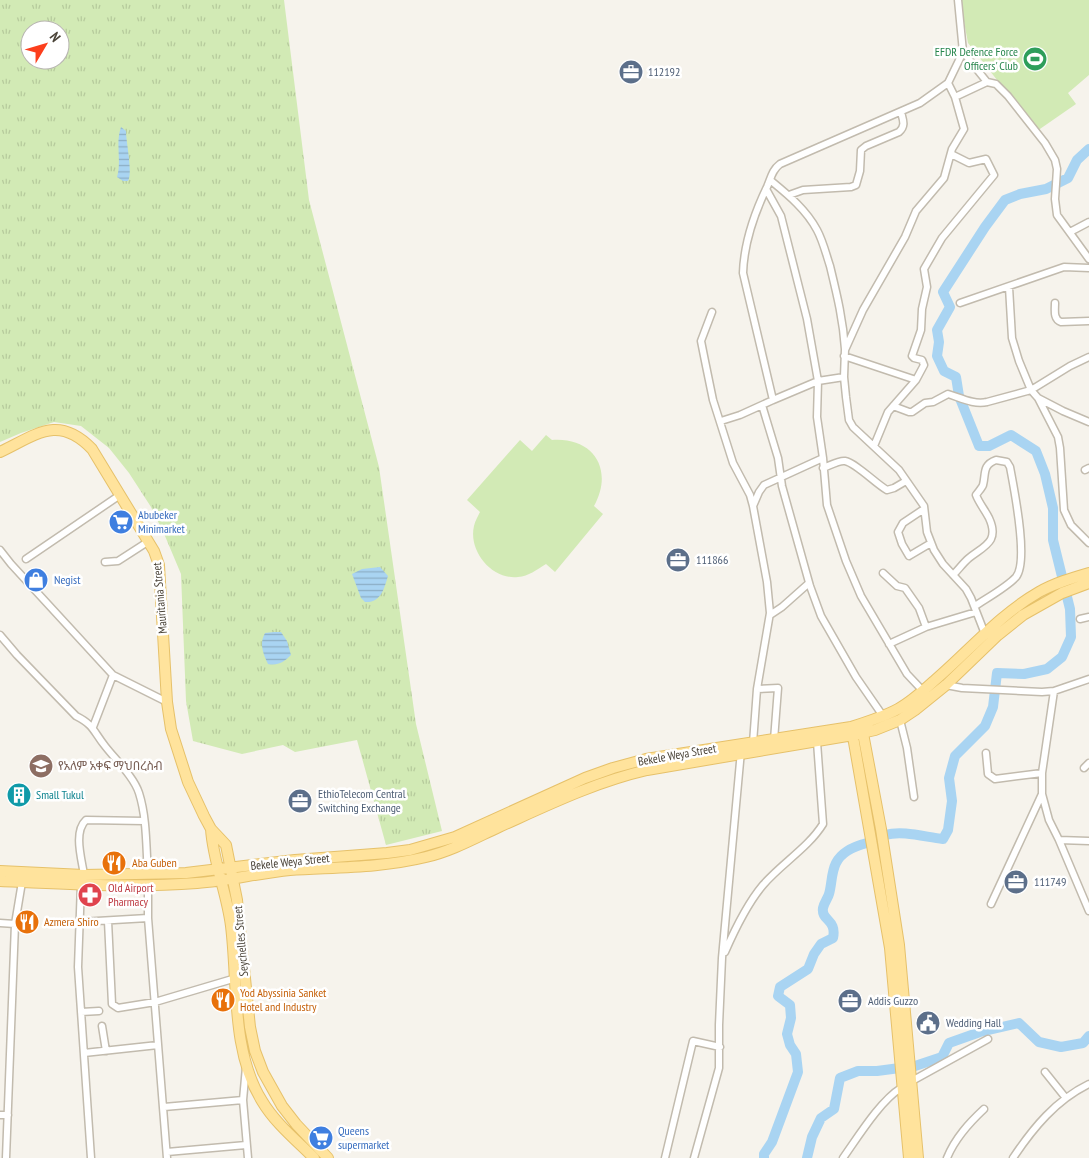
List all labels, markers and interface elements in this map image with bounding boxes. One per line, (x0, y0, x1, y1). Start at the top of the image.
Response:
north arrow (20, 20, 70, 70)
text: N (46, 28, 65, 46)
place label: EFDR Defence Force Officers' Club (935, 44, 1018, 73)
sports icon: EFDR Defence Force Officers' Club (1022, 46, 1048, 72)
office icon: 112192 (618, 59, 644, 85)
place label: 112192 (648, 64, 680, 79)
place label: Abubeker Minimarket (138, 507, 186, 536)
supermarket icon: Abubeker Minimarket (108, 509, 134, 535)
office icon: 111866 (665, 547, 691, 573)
place label: 111866 (696, 552, 728, 567)
street label: Mauritania Street (149, 561, 170, 634)
shop icon: Negist (23, 567, 49, 593)
place label: Negist (54, 572, 81, 587)
street label: Bekele Weya Street (637, 740, 718, 769)
school or university icon: የአለም አቀፍ ማህበረስብ (28, 753, 54, 779)
place label: የአለም አቀፍ ማህበረስብ (58, 758, 163, 773)
building icon: Small Tukul (6, 782, 32, 808)
place label: EthioTelecom Central Switching Exchange (318, 786, 406, 815)
place label: Small Tukul (36, 787, 84, 802)
office icon: EthioTelecom Central Switching Exchange (287, 788, 313, 814)
restaurant icon: Aba Guben (101, 850, 127, 876)
street label: Bekele Weya Street (250, 850, 331, 873)
place label: Aba Guben (132, 855, 177, 870)
office icon: 111749 (1003, 869, 1029, 895)
place label: 111749 (1034, 874, 1066, 889)
place label: Old Airport Pharmacy (108, 880, 154, 909)
pharmacy icon: Old Airport Pharmacy (77, 882, 103, 908)
street label: Seychelles Street (230, 904, 251, 977)
restaurant icon: Azmera Shiro (14, 909, 40, 935)
place label: Azmera Shiro (44, 914, 99, 929)
place label: Yod Abyssinia Sanket Hotel and Industry (240, 985, 327, 1014)
restaurant icon: Yod Abyssinia Sanket Hotel and Industry (210, 987, 236, 1013)
office icon: Addis Guzzo (837, 988, 863, 1014)
place label: Addis Guzzo (868, 993, 918, 1008)
public building icon: Wedding Hall (915, 1010, 941, 1036)
place label: Wedding Hall (946, 1015, 1002, 1030)
place label: Queens supermarket (338, 1123, 390, 1152)
supermarket icon: Queens supermarket (308, 1125, 334, 1151)

